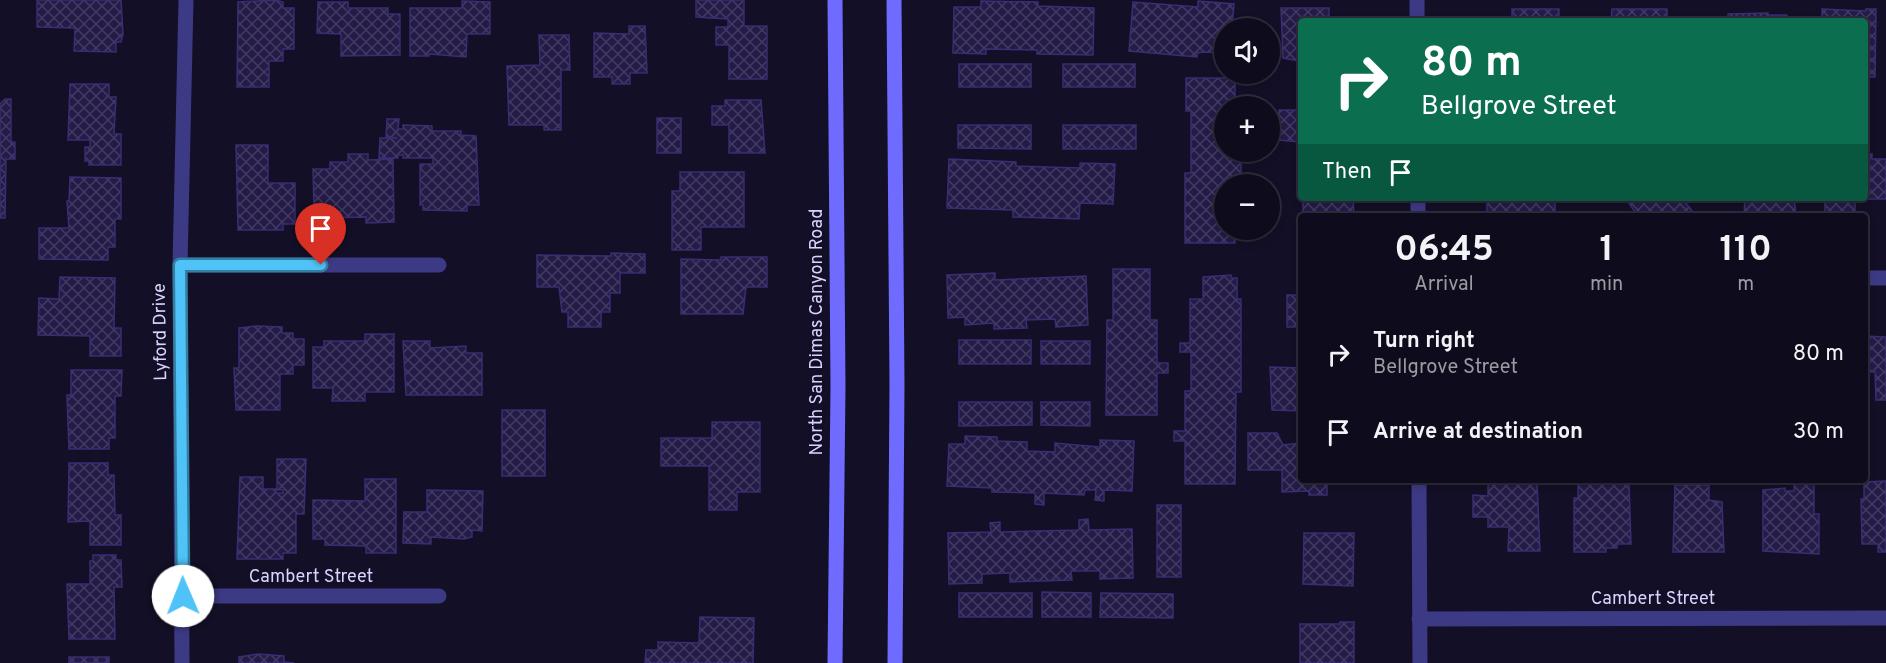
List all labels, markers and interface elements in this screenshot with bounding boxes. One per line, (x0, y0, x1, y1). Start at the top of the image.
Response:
map controls (1214, 18, 1280, 240)
button: sound (1214, 18, 1280, 84)
text: 80 m (1421, 38, 1522, 91)
icon: right (1322, 42, 1400, 120)
text: Bellgrove Street (1421, 90, 1617, 124)
button: + (1214, 96, 1280, 162)
icon: arrive (1384, 156, 1417, 189)
text: Then (1322, 159, 1372, 186)
button: − (1214, 174, 1280, 240)
pin (295, 203, 346, 265)
street label: North San Dimas Canyon Road (806, 209, 829, 455)
icon: arrive (304, 212, 337, 245)
text: 06:45 (1394, 228, 1494, 274)
text: 1 (1599, 228, 1614, 274)
text: 110 (1719, 228, 1772, 274)
text: Arrival (1414, 272, 1474, 298)
text: min (1590, 272, 1623, 298)
text: m (1737, 272, 1754, 298)
street label: Lyford Drive (149, 283, 173, 381)
text: Turn right (1373, 328, 1475, 355)
icon: right (1322, 338, 1355, 371)
text: 80 m (1793, 341, 1844, 368)
text: Bellgrove Street (1373, 355, 1518, 381)
icon: arrive (1322, 416, 1355, 449)
text: Arrive at destination (1373, 419, 1583, 446)
text: 30 m (1793, 419, 1844, 446)
position arrow (151, 564, 215, 628)
street label: Cambert Street (249, 566, 373, 589)
street label: Cambert Street (1591, 588, 1715, 611)

